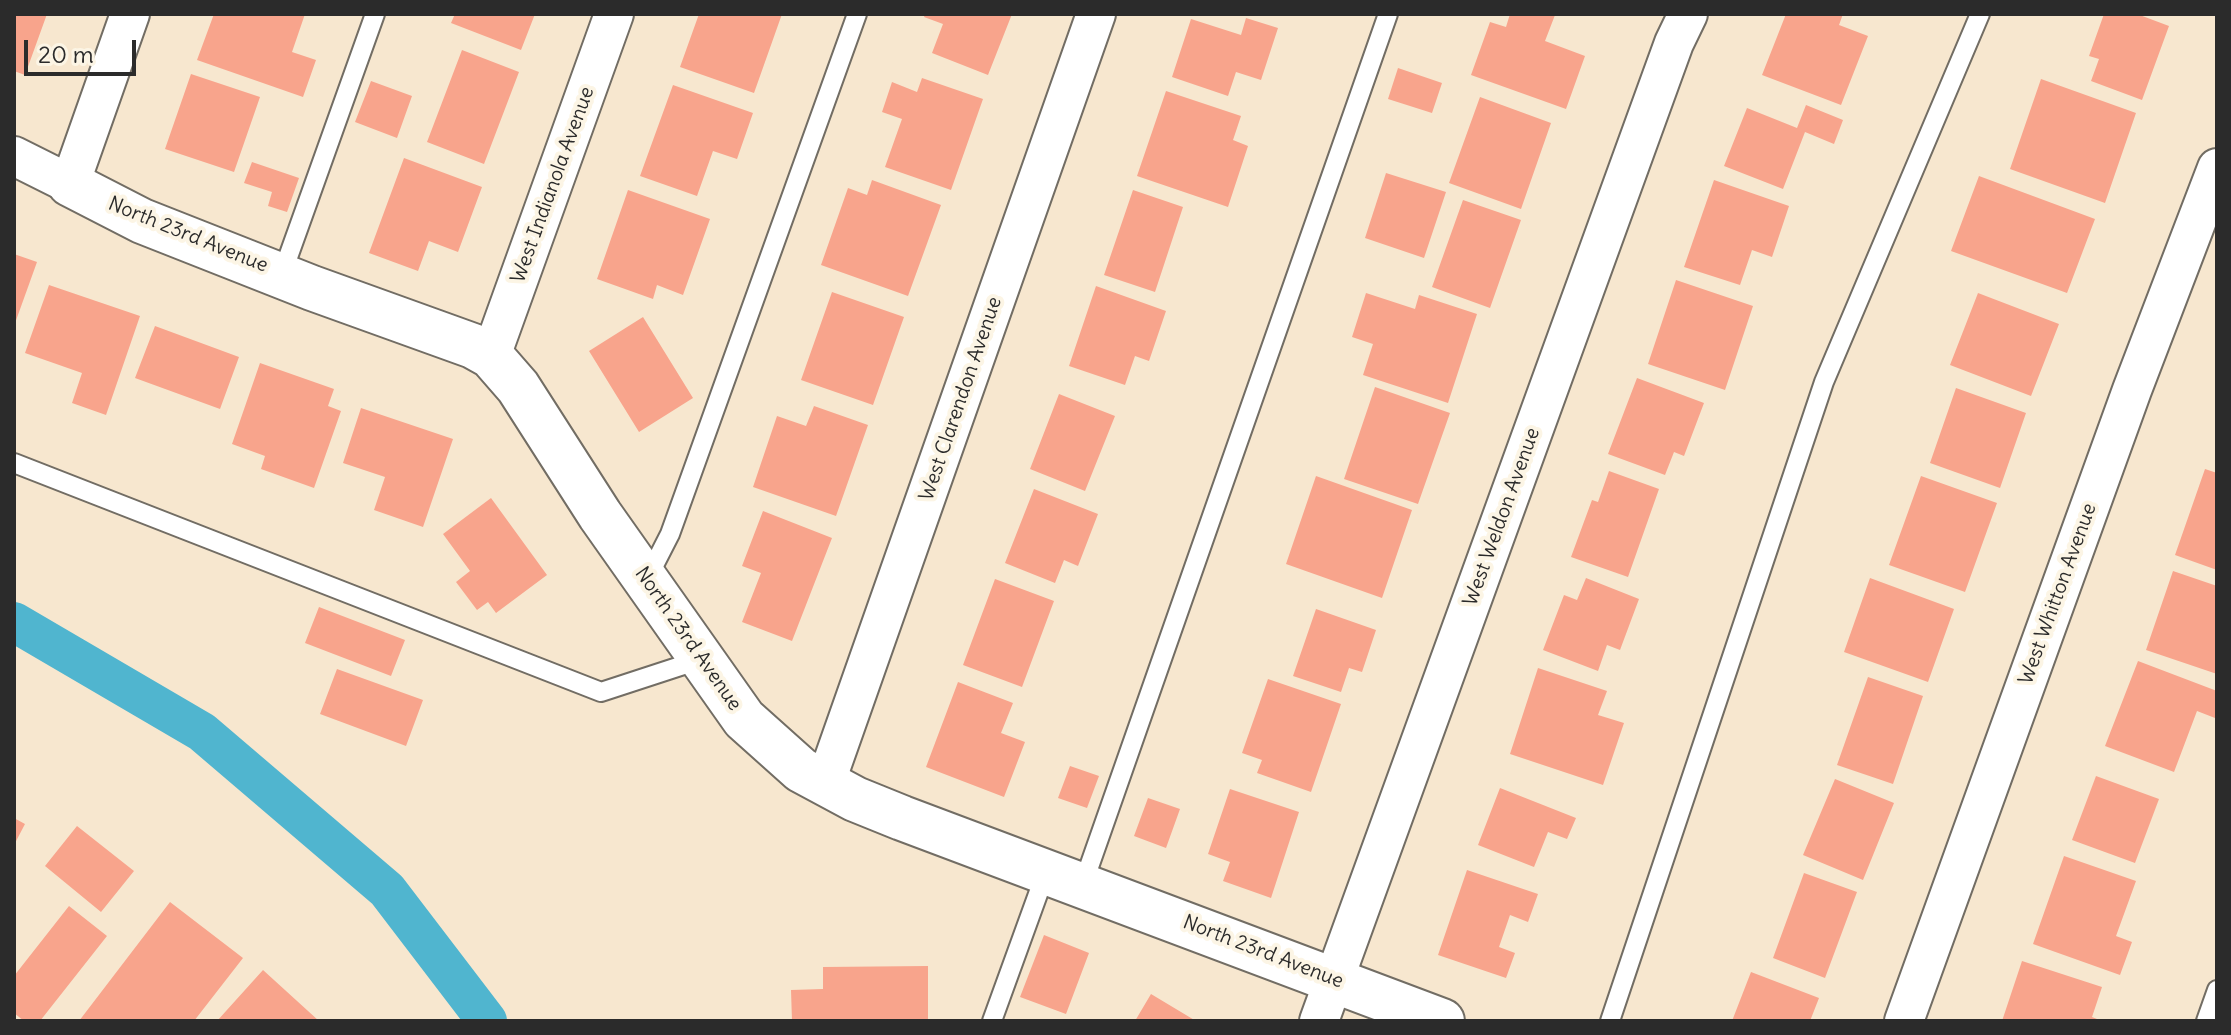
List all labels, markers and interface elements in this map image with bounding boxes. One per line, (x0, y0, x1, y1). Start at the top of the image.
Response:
scale bar (28, 24, 140, 74)
text: 20 m (38, 39, 94, 69)
street label: West Indianola Avenue (506, 84, 600, 286)
street label: North 23rd Avenue (105, 192, 271, 278)
street label: West Clarendon Avenue (915, 294, 1007, 504)
street label: West Weldon Avenue (1459, 425, 1545, 609)
street label: West Whitton Avenue (2014, 500, 2102, 688)
street label: North 23rd Avenue (629, 563, 747, 715)
street label: North 23rd Avenue (1179, 910, 1347, 994)

